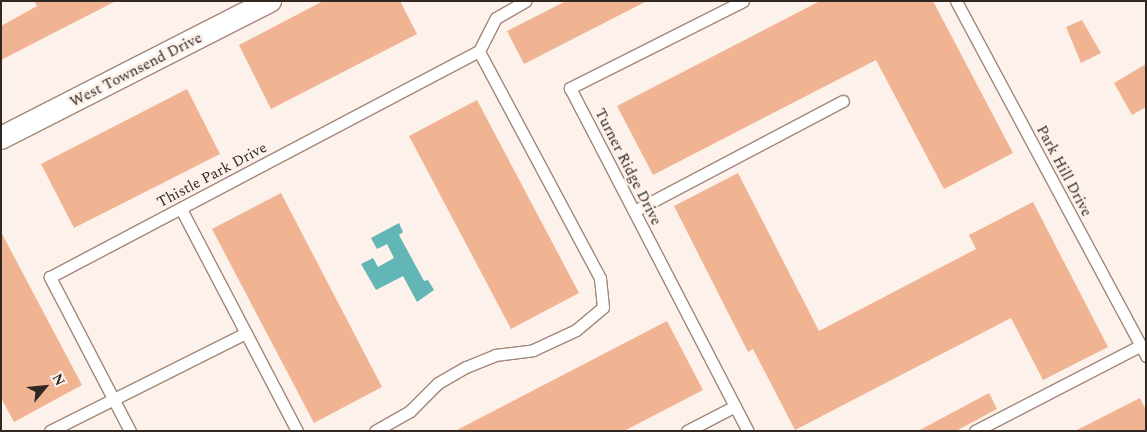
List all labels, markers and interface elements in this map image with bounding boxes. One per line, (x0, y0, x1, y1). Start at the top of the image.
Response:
street label: West Townsend Drive (67, 29, 205, 111)
street label: Turner Ridge Drive (591, 106, 665, 228)
street label: Park Hill Drive (1032, 122, 1096, 220)
street label: Thistle Park Drive (154, 138, 270, 212)
north arrow (20, 362, 70, 412)
text: N (47, 370, 71, 390)

